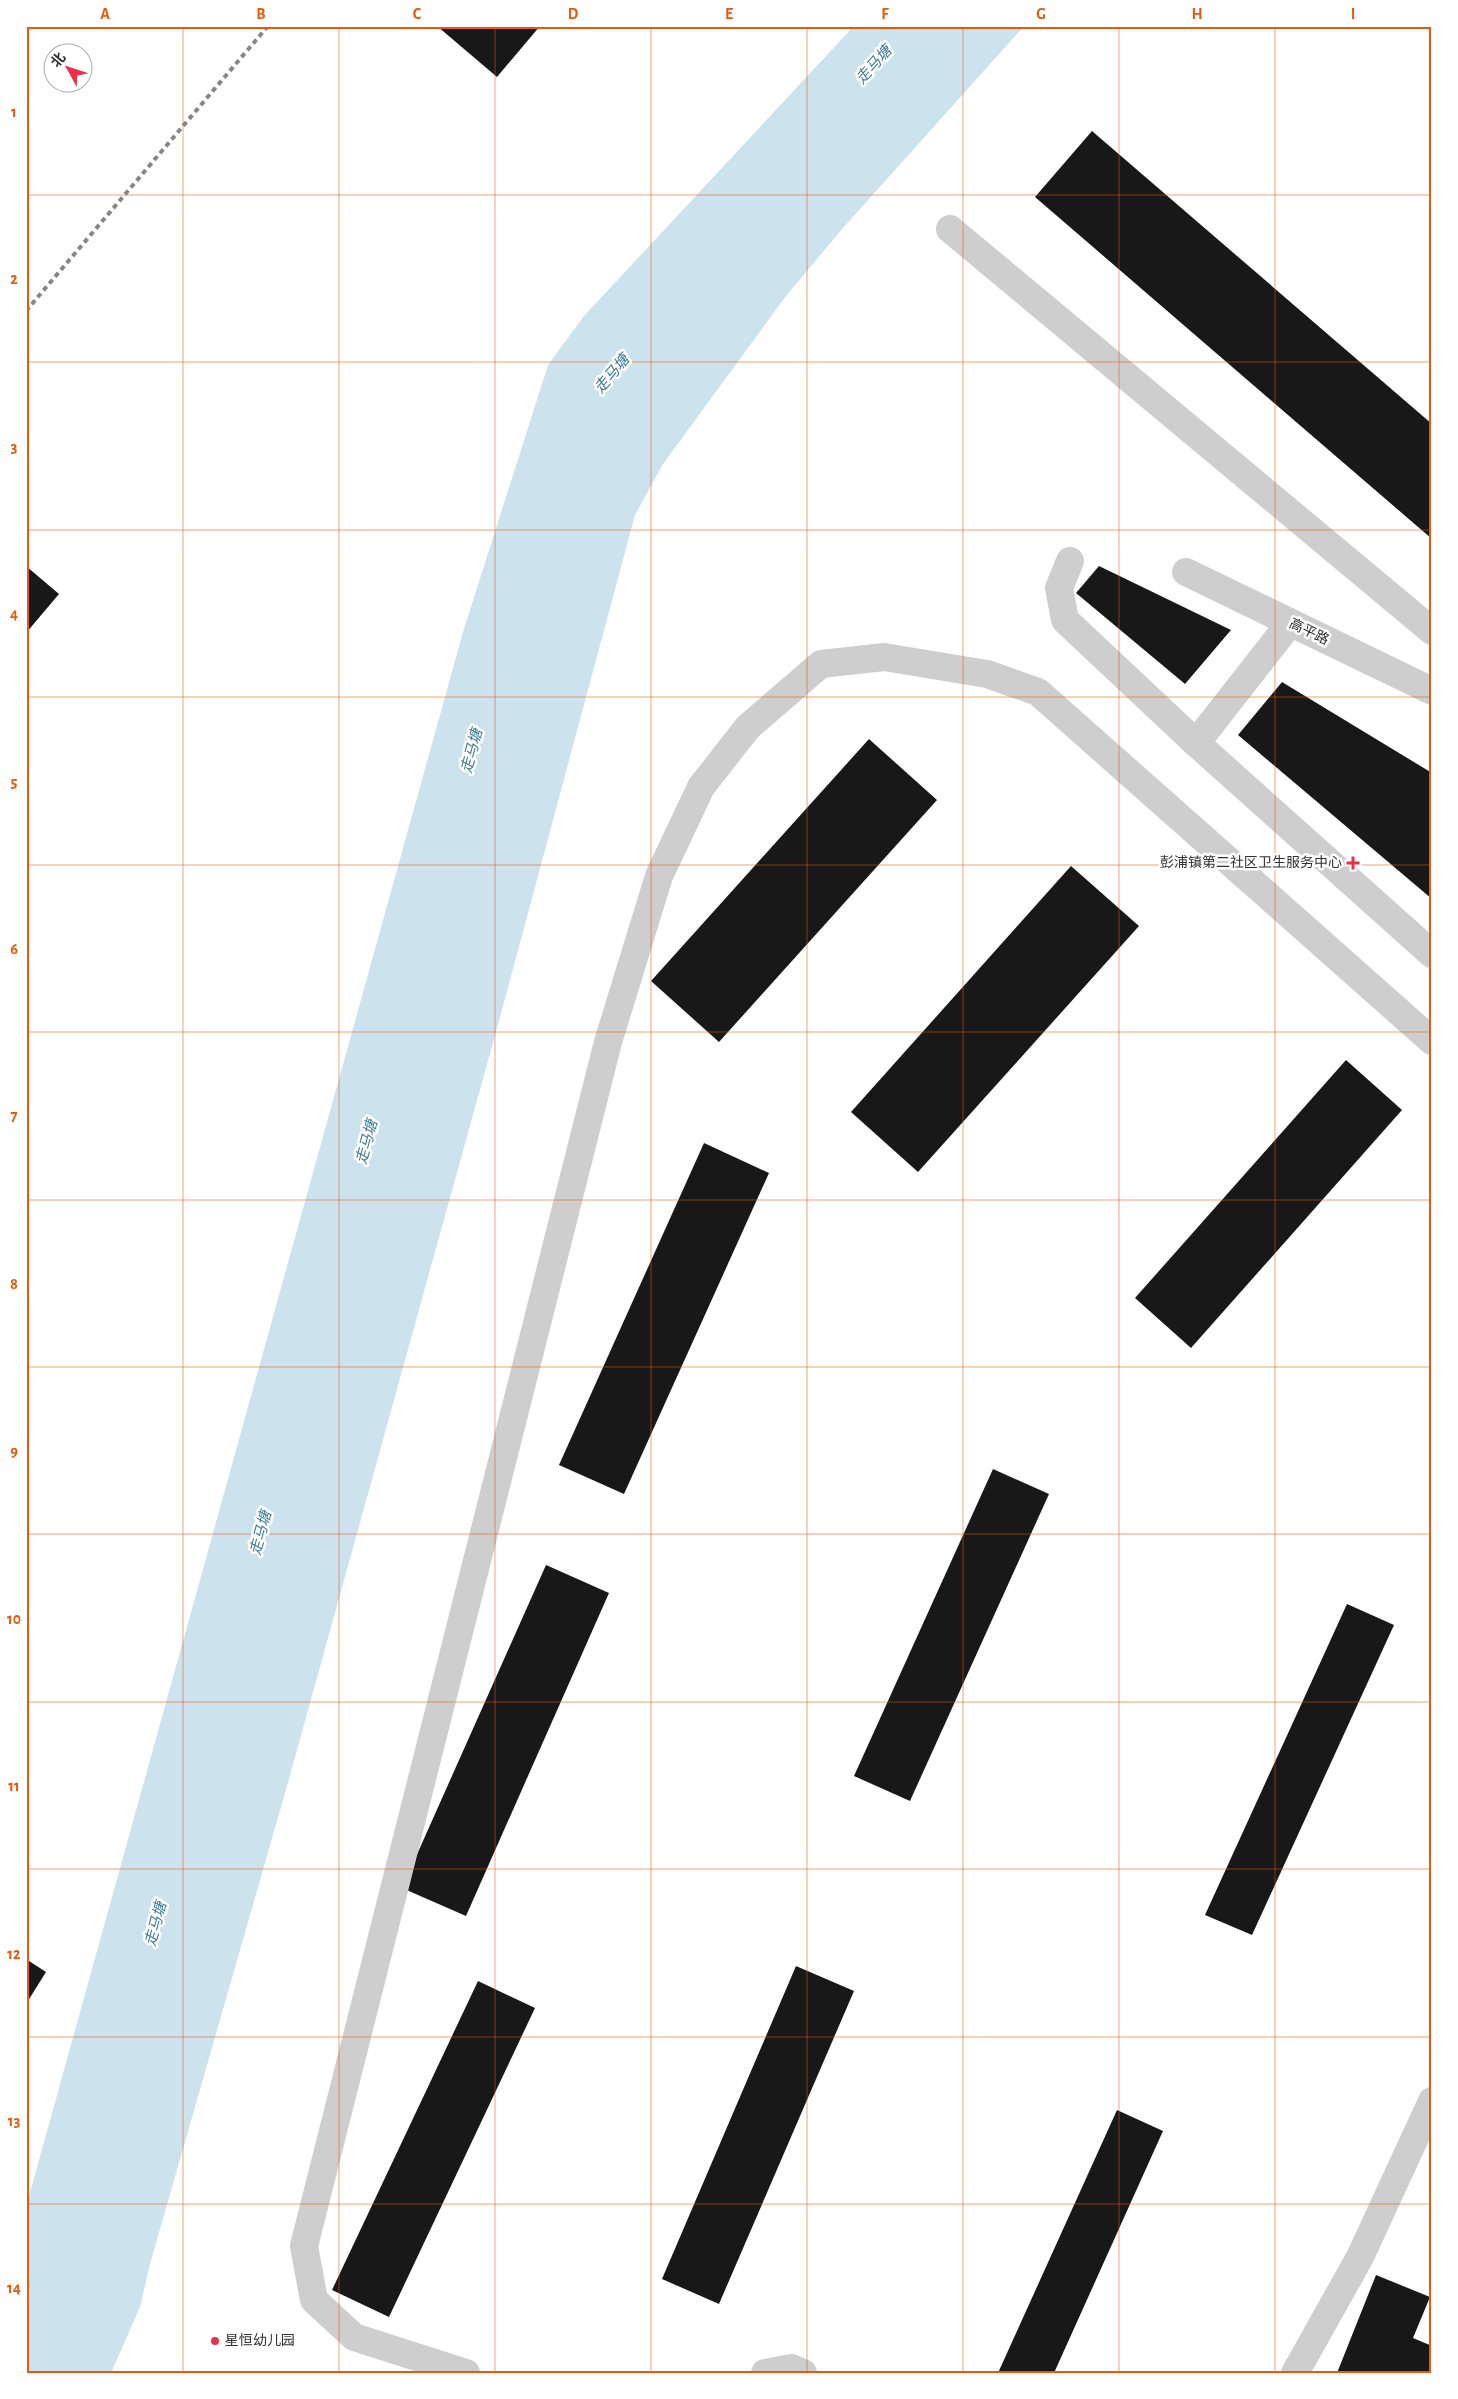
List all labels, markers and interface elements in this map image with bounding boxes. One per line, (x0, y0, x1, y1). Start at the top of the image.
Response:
text: A (100, 6, 110, 22)
text: B (256, 6, 266, 22)
text: C (413, 6, 422, 22)
text: D (568, 6, 579, 22)
text: E (725, 6, 733, 22)
text: F (881, 6, 889, 22)
text: G (1036, 6, 1046, 22)
text: H (1191, 6, 1203, 22)
text: I (1351, 6, 1355, 22)
water label: 走马塘 (853, 40, 897, 87)
north arrow (42, 42, 92, 92)
text: 北 (48, 50, 69, 70)
text: 1 (11, 104, 17, 120)
text: 2 (10, 271, 18, 287)
water label: 走马塘 (591, 349, 634, 396)
text: 3 (11, 439, 18, 455)
text: 4 (10, 606, 18, 622)
street label: 高平路 (1287, 616, 1331, 647)
water label: 走马塘 (458, 724, 486, 775)
text: 5 (11, 774, 18, 790)
place label: 彭浦镇第二社区卫生服务中心 (1160, 854, 1342, 870)
marker: 彭浦镇第二社区卫生服务中心 (1346, 856, 1360, 870)
text: 6 (10, 941, 18, 957)
text: 7 (11, 1108, 18, 1124)
water label: 走马塘 (353, 1115, 381, 1166)
text: 8 (10, 1276, 18, 1292)
text: 9 (10, 1443, 18, 1459)
water label: 走马塘 (247, 1506, 275, 1557)
text: 10 (7, 1611, 21, 1627)
text: 11 (8, 1778, 20, 1794)
water label: 走马塘 (142, 1897, 170, 1948)
text: 12 (7, 1946, 21, 1962)
text: 13 (8, 2113, 20, 2129)
text: 14 (7, 2280, 21, 2296)
place label: 星恒幼儿园 (225, 2333, 295, 2348)
marker: 星恒幼儿园 (209, 2335, 221, 2347)

